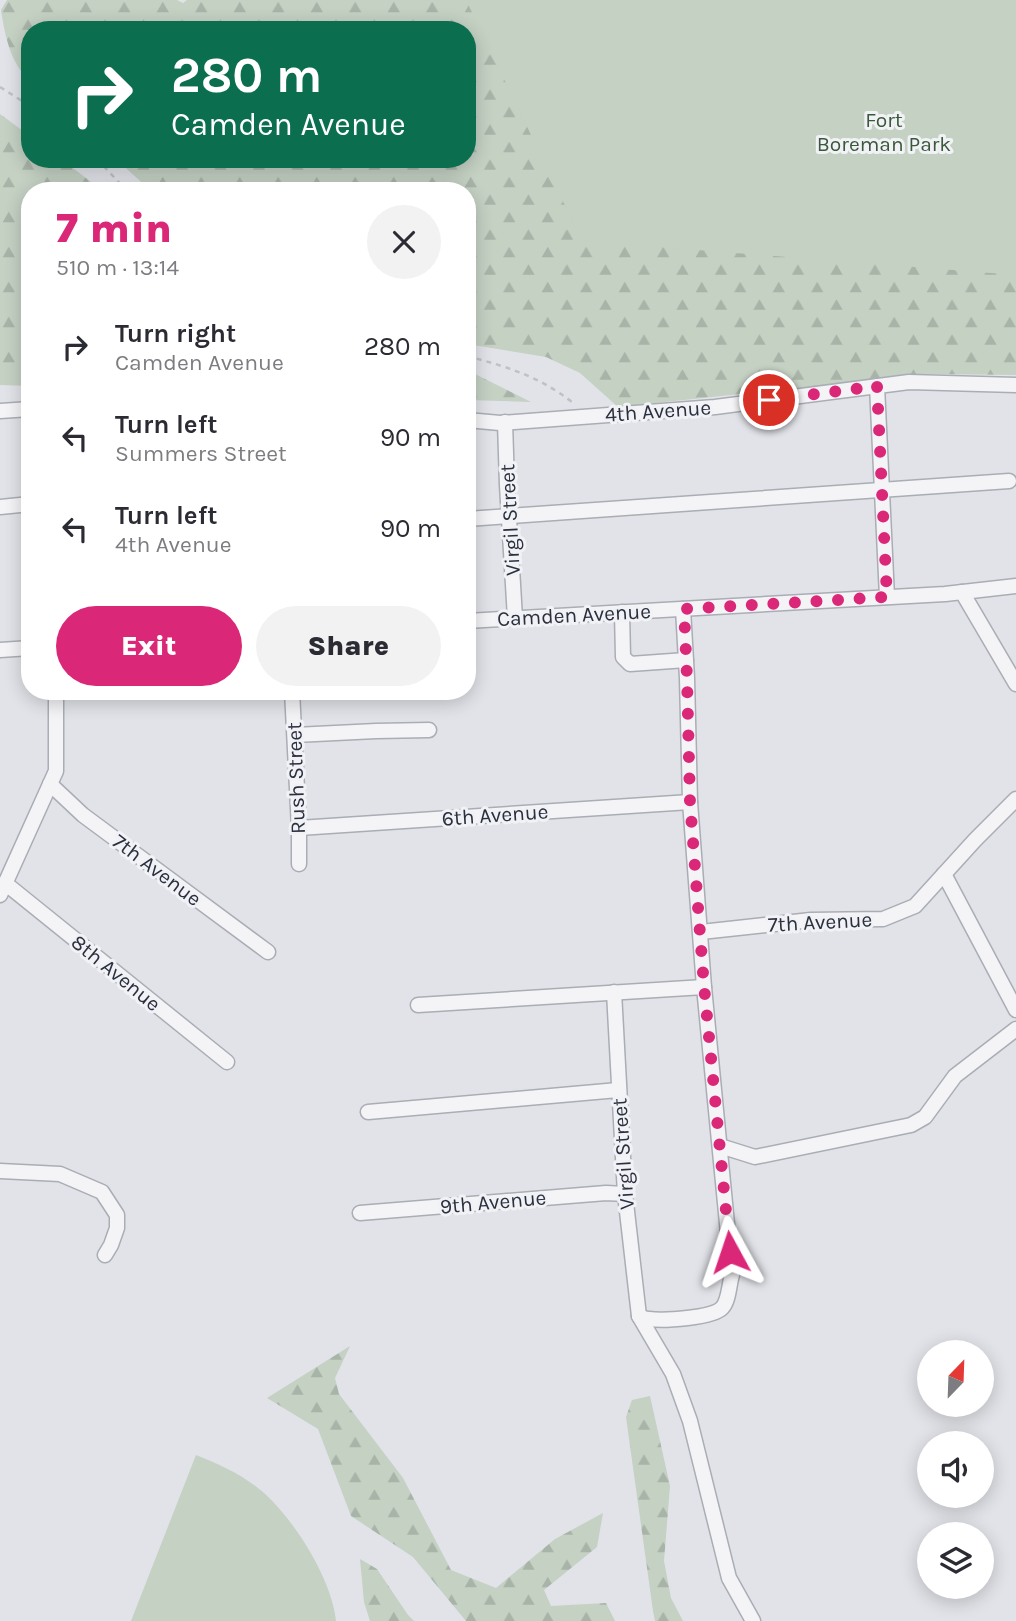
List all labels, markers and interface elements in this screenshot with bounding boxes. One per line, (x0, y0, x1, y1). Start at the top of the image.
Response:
text: 280 m (171, 47, 322, 104)
icon: right (56, 49, 147, 140)
text: Camden Avenue (171, 106, 406, 143)
park label: Fort Boreman Park (817, 108, 951, 156)
text: 7 min (56, 203, 172, 253)
button: close (367, 205, 441, 279)
text: 510 m · 13:14 (56, 254, 179, 281)
text: Turn right (115, 318, 236, 349)
icon: right (56, 328, 94, 366)
text: 280 m (364, 331, 441, 362)
text: Camden Avenue (115, 349, 284, 376)
pin (739, 370, 799, 430)
icon: arrive (750, 381, 788, 419)
street label: 4th Avenue (604, 395, 712, 427)
text: Turn left (115, 409, 217, 440)
icon: left (56, 419, 94, 457)
text: 90 m (380, 422, 441, 453)
text: Summers Street (115, 440, 287, 467)
street label: Virgil Street (495, 463, 525, 577)
text: Turn left (115, 500, 217, 531)
icon: left (56, 510, 94, 548)
text: 90 m (380, 513, 441, 544)
text: 4th Avenue (115, 531, 232, 558)
street label: Camden Avenue (496, 599, 652, 631)
button: Exit (56, 606, 242, 686)
button: Share (256, 606, 441, 686)
street label: Rush Street (282, 722, 310, 834)
street label: 6th Avenue (441, 799, 549, 831)
street label: 7th Avenue (108, 829, 206, 911)
street label: 7th Avenue (767, 907, 873, 937)
street label: 8th Avenue (67, 930, 165, 1016)
street label: Virgil Street (607, 1097, 639, 1211)
street label: 9th Avenue (439, 1185, 547, 1219)
position arrow (693, 1215, 767, 1289)
north arrow (917, 1340, 994, 1418)
map controls (917, 1340, 994, 1599)
button: sound (917, 1431, 994, 1508)
button: layers (917, 1522, 994, 1599)

